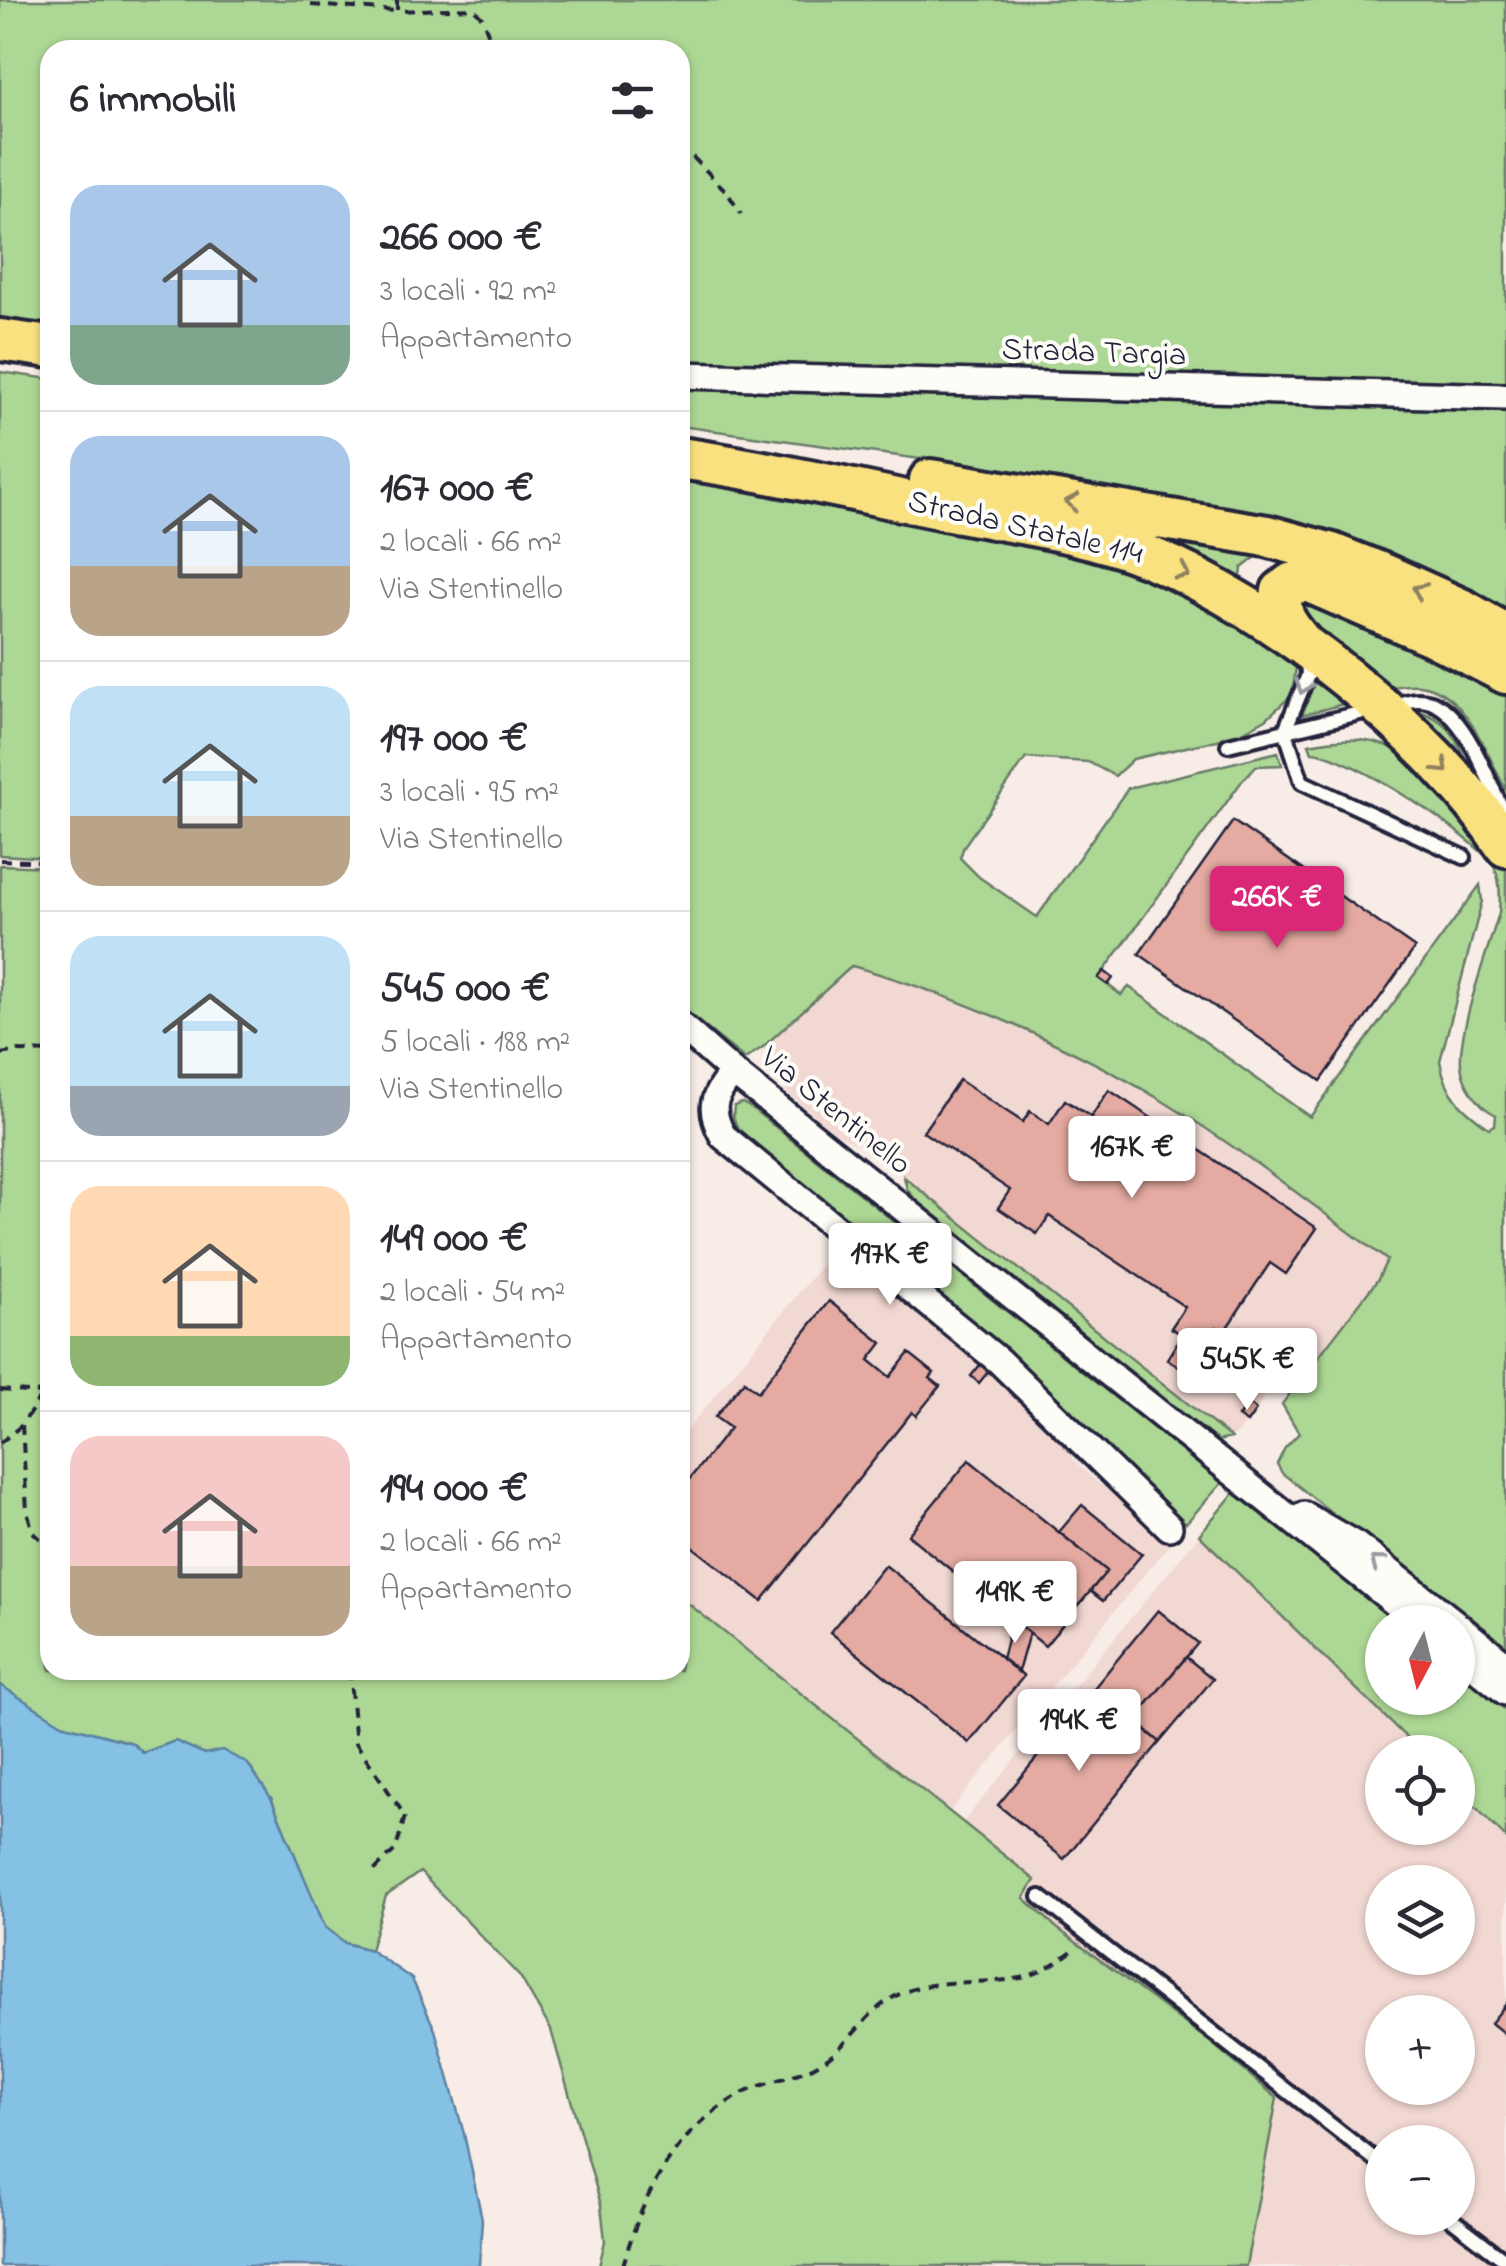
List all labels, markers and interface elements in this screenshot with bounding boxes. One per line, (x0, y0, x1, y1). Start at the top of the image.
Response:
text: 6 immobili (70, 70, 237, 131)
icon: filters (605, 73, 660, 128)
text: 266 000 € (380, 208, 543, 269)
icon: home (150, 225, 270, 345)
text: 3 locali · 92 m² (380, 269, 557, 316)
text: Appartamento (380, 316, 572, 363)
street label: Strada Targia (1001, 327, 1187, 381)
text: 167 000 € (380, 459, 534, 520)
icon: home (150, 476, 270, 596)
street label: Strada Statale 114 (903, 479, 1147, 579)
one-way arrow (1064, 492, 1080, 513)
text: 2 locali · 66 m² (380, 520, 562, 567)
one-way arrow (1173, 560, 1191, 580)
text: Via Stentinello (380, 567, 563, 614)
one-way arrow (1412, 582, 1430, 602)
one-way arrow (1294, 677, 1315, 694)
text: 197 000 € (380, 709, 528, 770)
icon: home (150, 726, 270, 846)
one-way arrow (1430, 755, 1448, 773)
text: 3 locali · 95 m² (380, 770, 559, 817)
text: Via Stentinello (380, 817, 563, 864)
pin: 266K € (1196, 866, 1358, 951)
text: 266K € (1232, 875, 1322, 922)
text: 545 000 € (380, 959, 550, 1020)
icon: home (150, 976, 270, 1096)
text: 5 locali · 188 m² (380, 1020, 570, 1067)
street label: Via Stentinello (748, 1035, 921, 1188)
text: Via Stentinello (380, 1067, 563, 1114)
pin: 167K € (1051, 1116, 1213, 1201)
text: 167K € (1090, 1125, 1174, 1172)
text: 149 000 € (380, 1209, 528, 1270)
pin: 197K € (809, 1223, 971, 1308)
icon: home (150, 1226, 270, 1346)
text: 197K € (851, 1232, 929, 1279)
text: 2 locali · 54 m² (380, 1270, 565, 1317)
text: Appartamento (380, 1317, 572, 1364)
pin: 545K € (1166, 1328, 1328, 1413)
text: 545K € (1199, 1337, 1295, 1384)
text: 194 000 € (380, 1459, 528, 1520)
icon: home (150, 1476, 270, 1596)
text: 2 locali · 66 m² (380, 1520, 562, 1567)
one-way arrow (1371, 1556, 1389, 1573)
pin: 149K € (934, 1561, 1096, 1646)
text: Appartamento (380, 1567, 572, 1614)
text: 149K € (976, 1570, 1054, 1617)
north arrow (1365, 1605, 1475, 1715)
map controls (1365, 1605, 1475, 2235)
pin: 194K € (998, 1689, 1160, 1774)
text: 194K € (1040, 1698, 1118, 1745)
button: locate (1365, 1735, 1475, 1845)
button: layers (1365, 1865, 1475, 1975)
button: + (1365, 1995, 1475, 2105)
button: − (1365, 2125, 1475, 2235)

